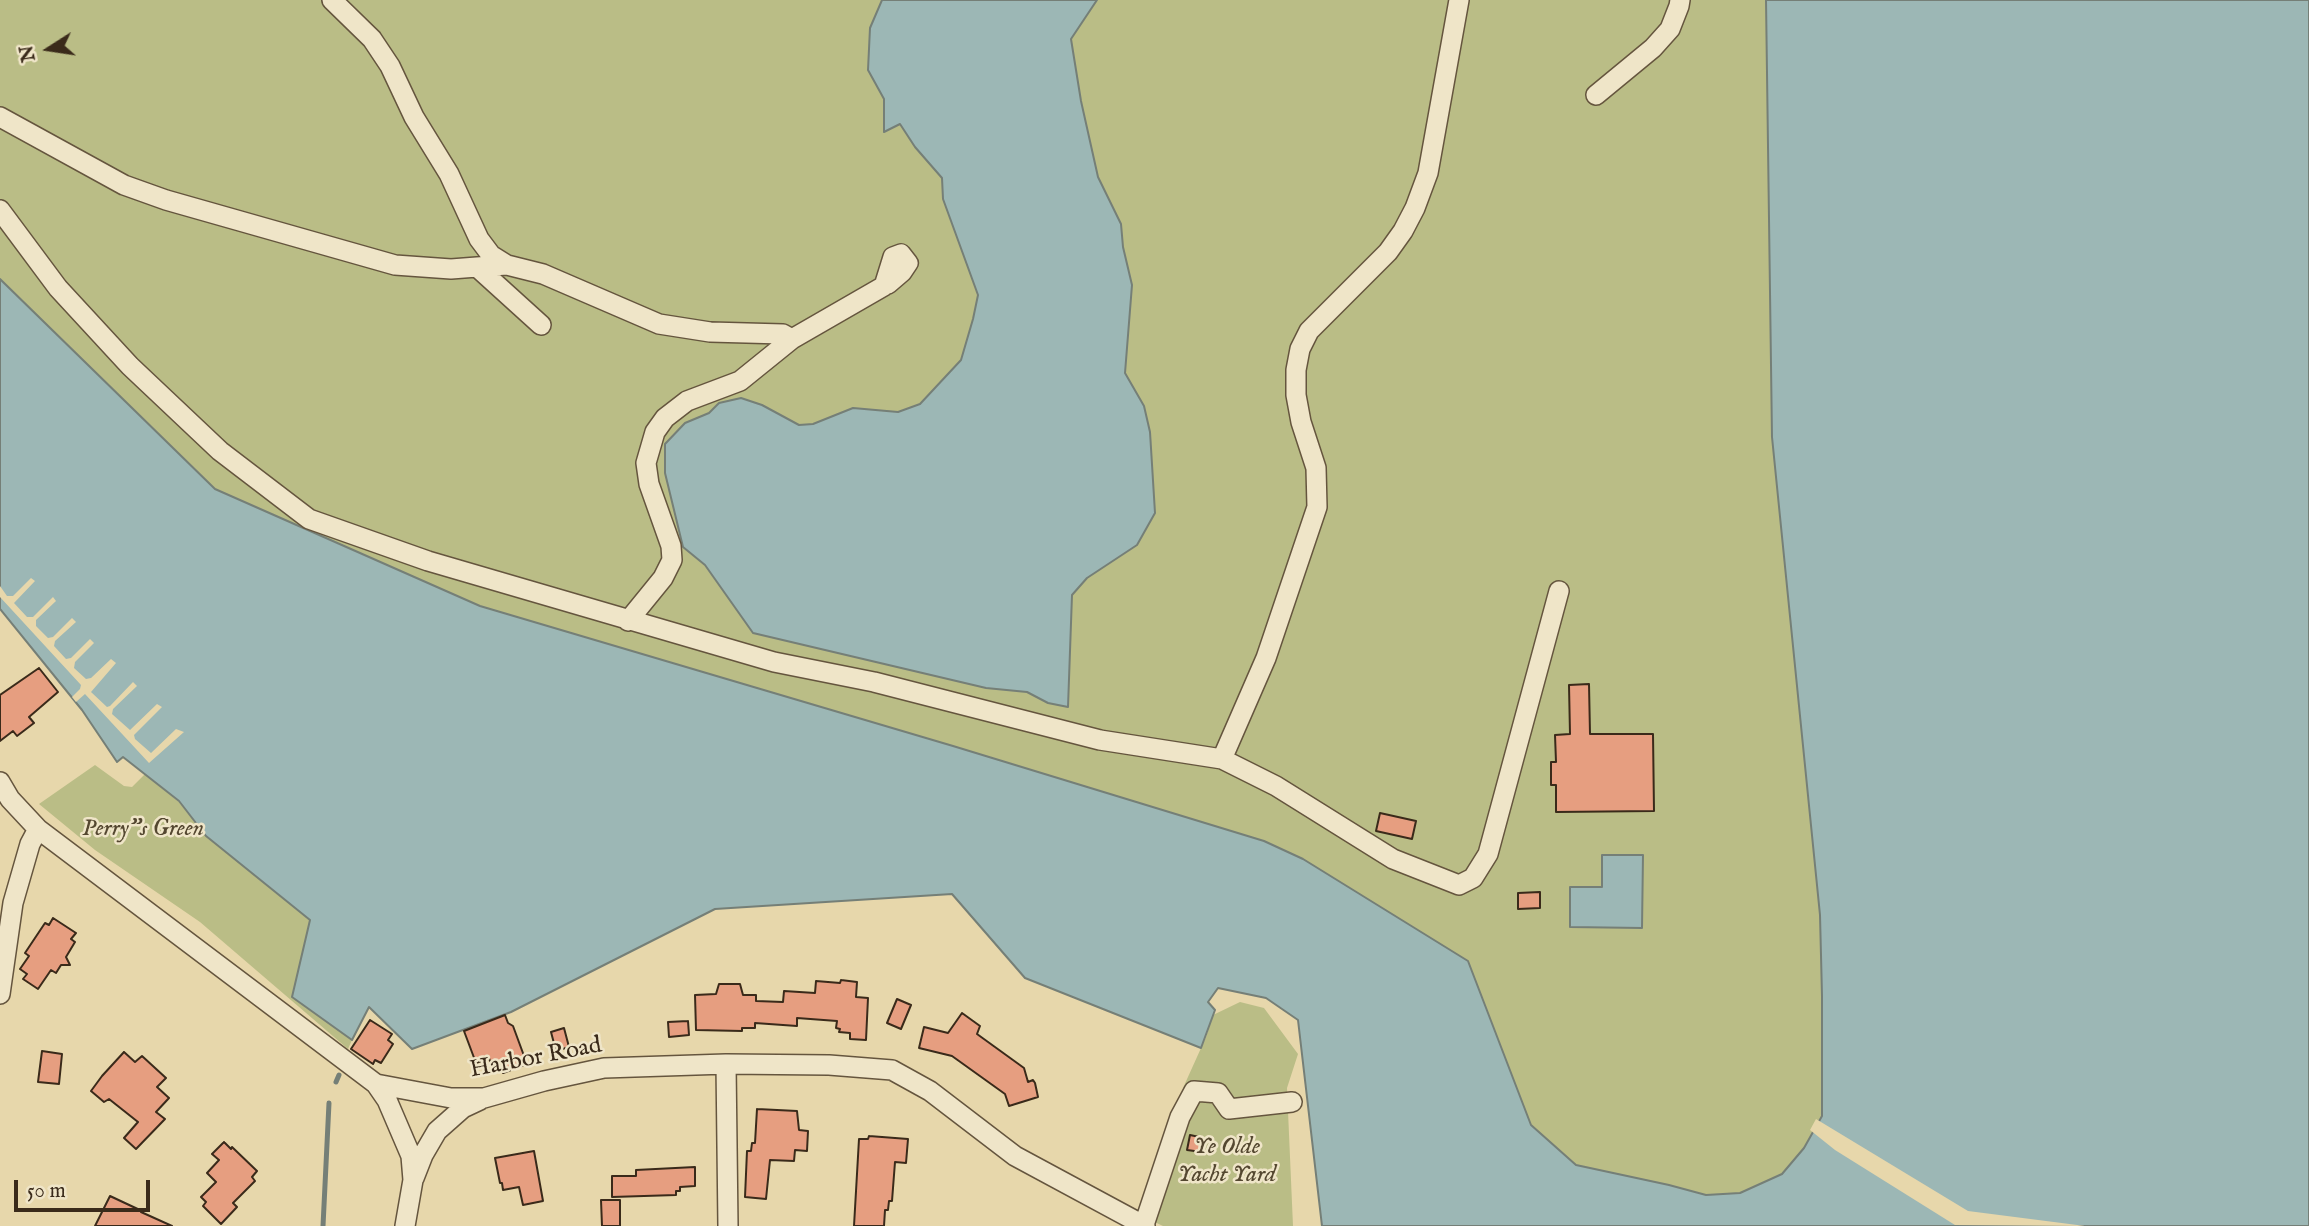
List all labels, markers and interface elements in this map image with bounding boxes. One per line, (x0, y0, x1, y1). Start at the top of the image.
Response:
north arrow (14, 14, 84, 84)
text: N (15, 43, 42, 64)
park label: Perry"s Green (82, 816, 204, 844)
street label: Harbor Road (468, 1032, 604, 1086)
park label: Ye Olde Yacht Yard (1178, 1134, 1276, 1190)
scale bar (18, 1166, 154, 1210)
text: 50 m (27, 1178, 66, 1205)

